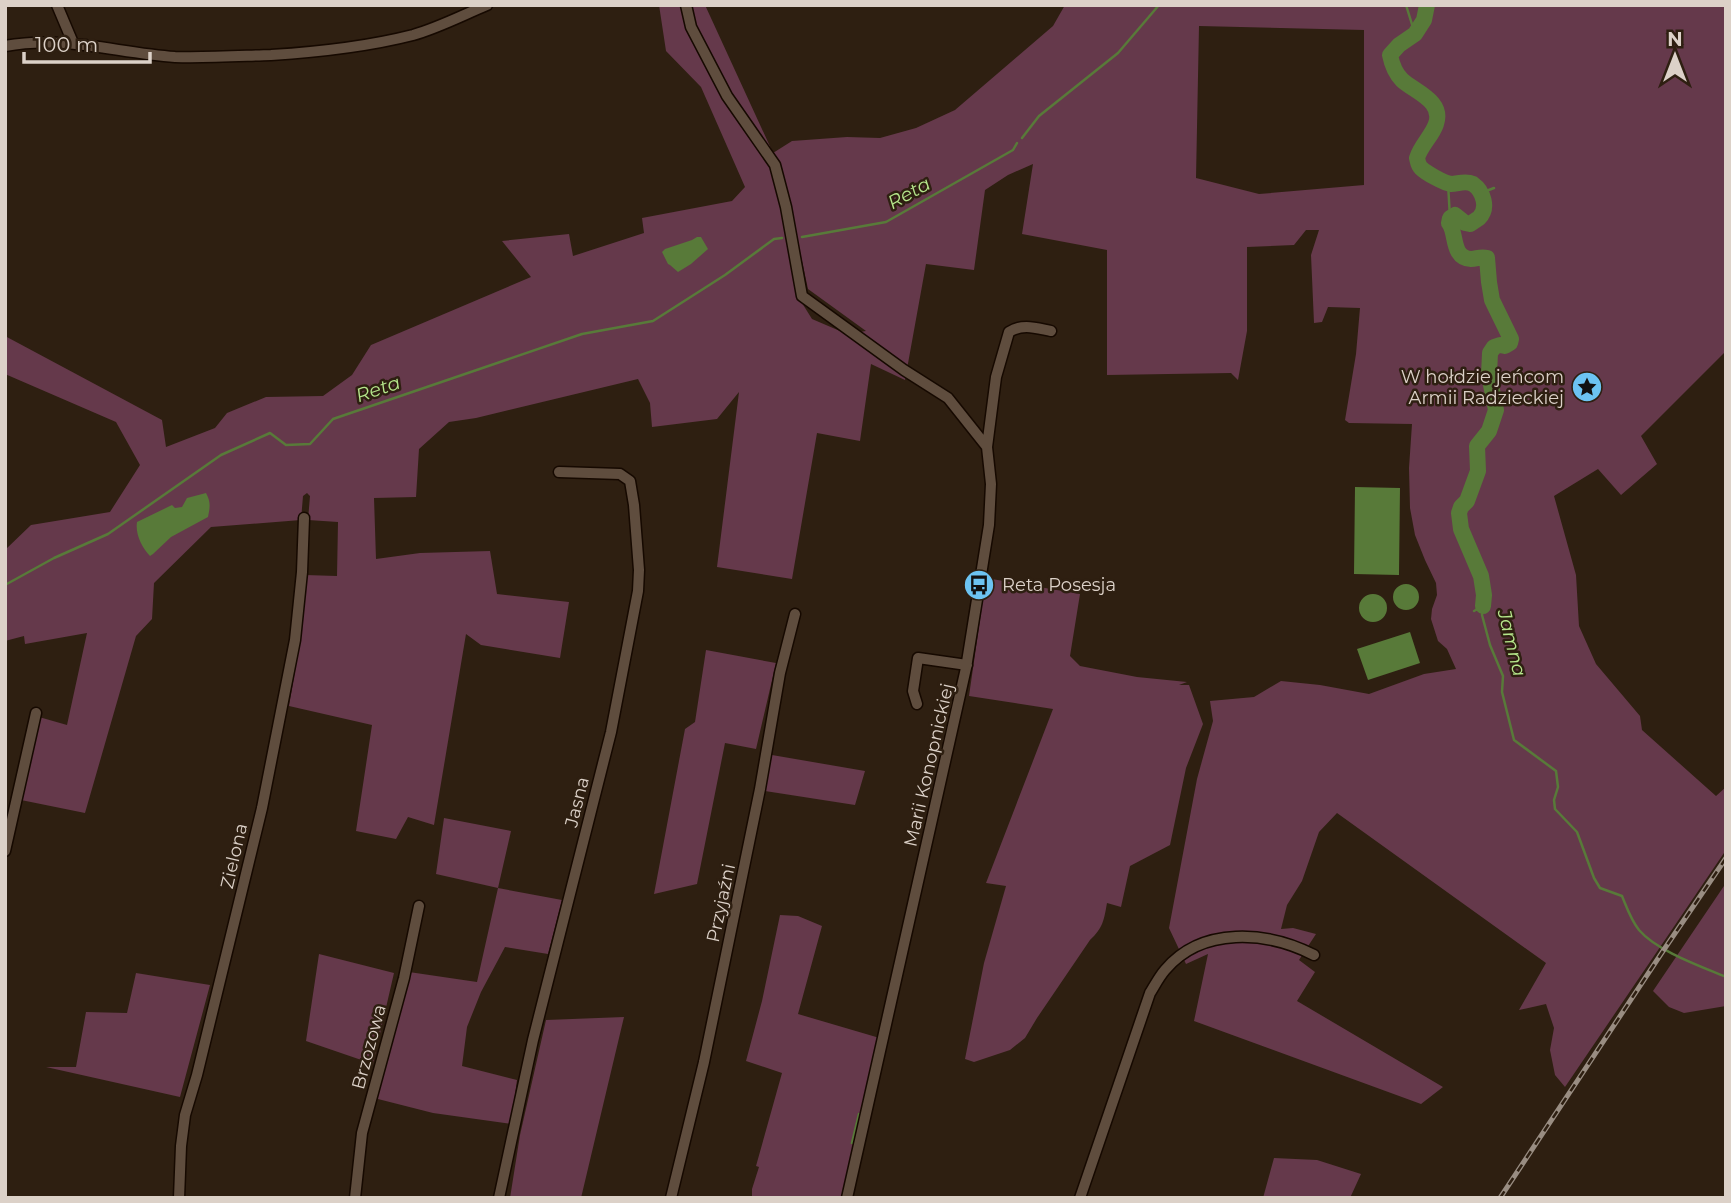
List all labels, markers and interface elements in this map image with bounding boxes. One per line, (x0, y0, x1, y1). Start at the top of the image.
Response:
scale bar (24, 21, 150, 65)
north arrow (1640, 21, 1710, 91)
text: N (1667, 28, 1683, 51)
text: 100 m (35, 32, 98, 57)
water label: Reta (884, 172, 935, 214)
place label: W hołdzie jeńcom Armii Radzieckiej (1401, 366, 1564, 409)
place icon: W hołdzie jeńcom Armii Radzieckiej (1570, 370, 1604, 404)
water label: Reta (353, 371, 403, 407)
bus stop icon: Reta Posesja (962, 568, 996, 602)
place label: Reta Posesja (1002, 574, 1116, 596)
water label: Jamna (1492, 606, 1531, 679)
street label: Marii Konopnickiej (900, 681, 958, 849)
street label: Jasna (560, 774, 594, 830)
street label: Zielona (216, 821, 252, 891)
street label: Przyjaźni (702, 862, 740, 944)
street label: Brzozowa (347, 1002, 391, 1092)

